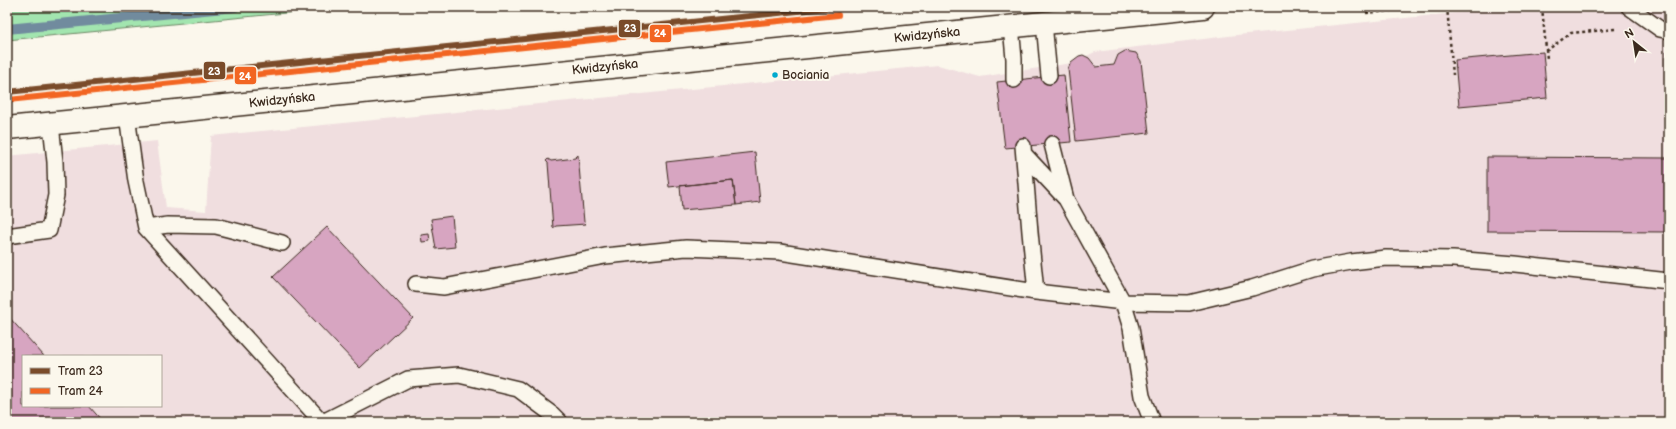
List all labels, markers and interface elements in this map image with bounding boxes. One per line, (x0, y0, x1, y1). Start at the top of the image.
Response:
line badge: 23 (618, 19, 641, 38)
text: 23 (624, 22, 637, 35)
north arrow (1614, 22, 1654, 62)
line badge: 24 (649, 24, 672, 43)
street label: Kwidzyńska (893, 24, 961, 46)
text: N (1622, 26, 1636, 41)
text: 24 (654, 27, 667, 40)
street label: Kwidzyńska (571, 56, 639, 78)
line badge: 23 (203, 61, 226, 80)
text: 23 (208, 65, 221, 78)
line badge: 24 (234, 66, 257, 85)
place label: Bociania (782, 68, 830, 83)
text: 24 (239, 70, 252, 83)
marker: Bociania (770, 70, 780, 80)
street label: Kwidzyńska (248, 89, 316, 111)
legend (22, 355, 162, 407)
text: Tram 23 (58, 364, 103, 379)
text: Tram 24 (58, 384, 104, 399)

